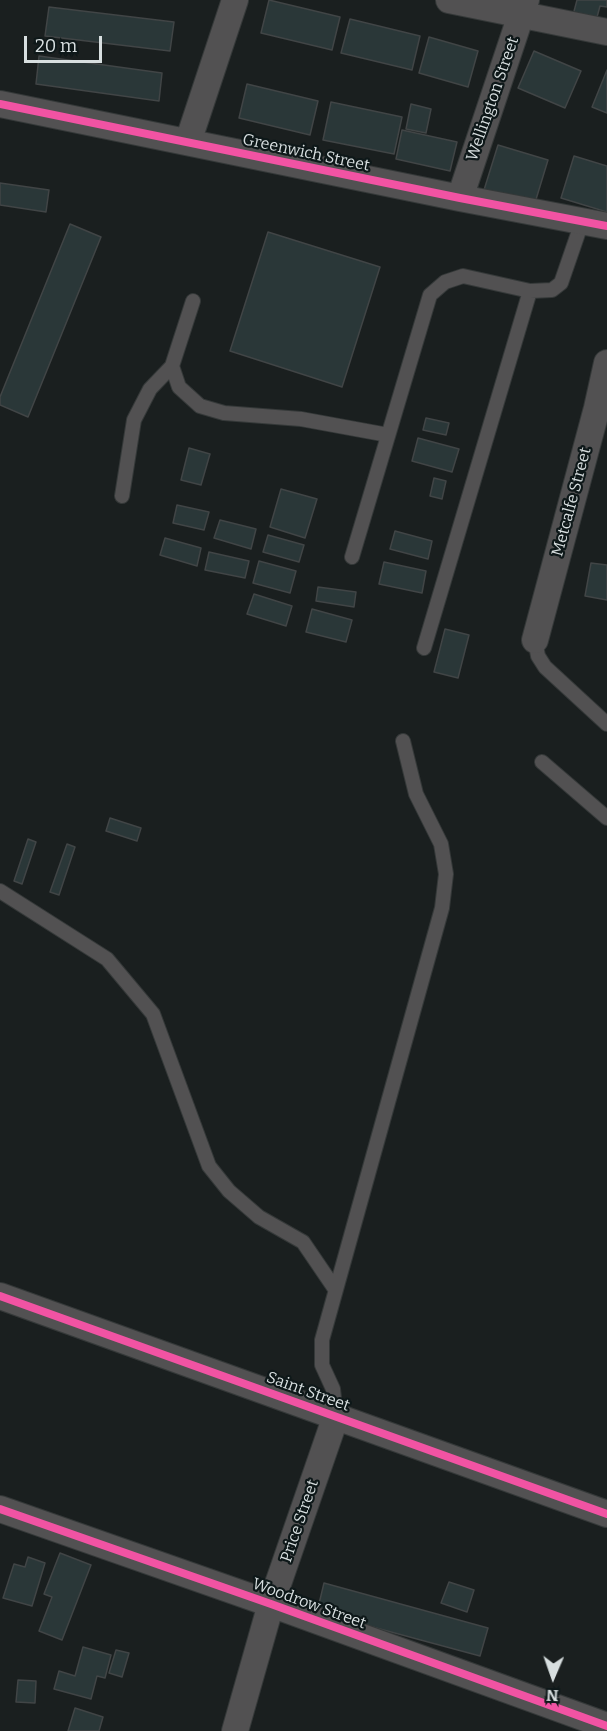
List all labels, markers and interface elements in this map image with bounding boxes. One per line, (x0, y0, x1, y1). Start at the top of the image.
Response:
scale bar (27, 24, 105, 62)
street label: Wellington Street (463, 34, 523, 164)
text: 20 m (35, 35, 77, 57)
street label: Greenwich Street (241, 130, 371, 176)
street label: Metcalfe Street (548, 445, 596, 559)
street label: Saint Street (264, 1368, 352, 1416)
street label: Price Street (277, 1477, 323, 1565)
street label: Woodrow Street (249, 1574, 369, 1634)
north arrow (523, 1647, 583, 1707)
text: N (546, 1686, 559, 1705)

